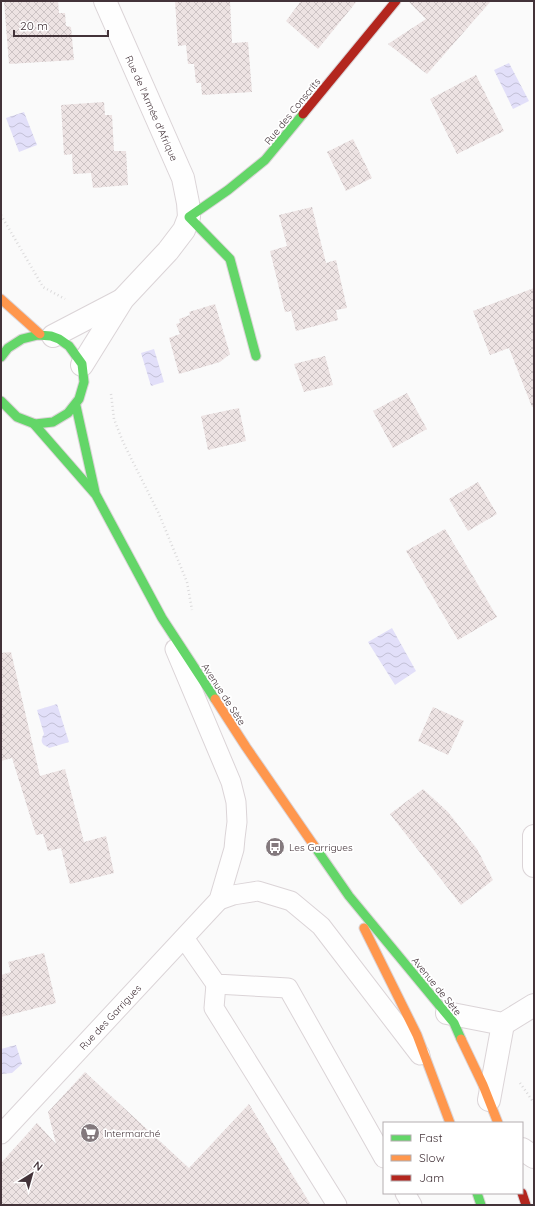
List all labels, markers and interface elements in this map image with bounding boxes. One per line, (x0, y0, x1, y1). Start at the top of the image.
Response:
scale bar (14, 12, 108, 38)
text: 20 m (20, 18, 48, 33)
street label: Rue de l'Armée d'Afrique (122, 53, 181, 163)
street label: Rue des Conscrits (261, 75, 324, 147)
street label: Avenue de Sète (199, 661, 249, 728)
bus stop icon: Les Garrigues (264, 836, 286, 858)
place label: Les Garrigues (289, 841, 353, 854)
street label: Avenue de Sète (409, 954, 464, 1019)
street label: Rue des Garrigues (77, 982, 144, 1053)
supermarket icon: Intermarché (79, 1122, 101, 1144)
legend (383, 1122, 523, 1194)
place label: Intermarché (104, 1127, 161, 1140)
text: Fast (419, 1130, 443, 1145)
text: Slow (419, 1150, 445, 1165)
north arrow (12, 1154, 52, 1194)
text: N (31, 1158, 45, 1174)
text: Jam (419, 1170, 444, 1185)

